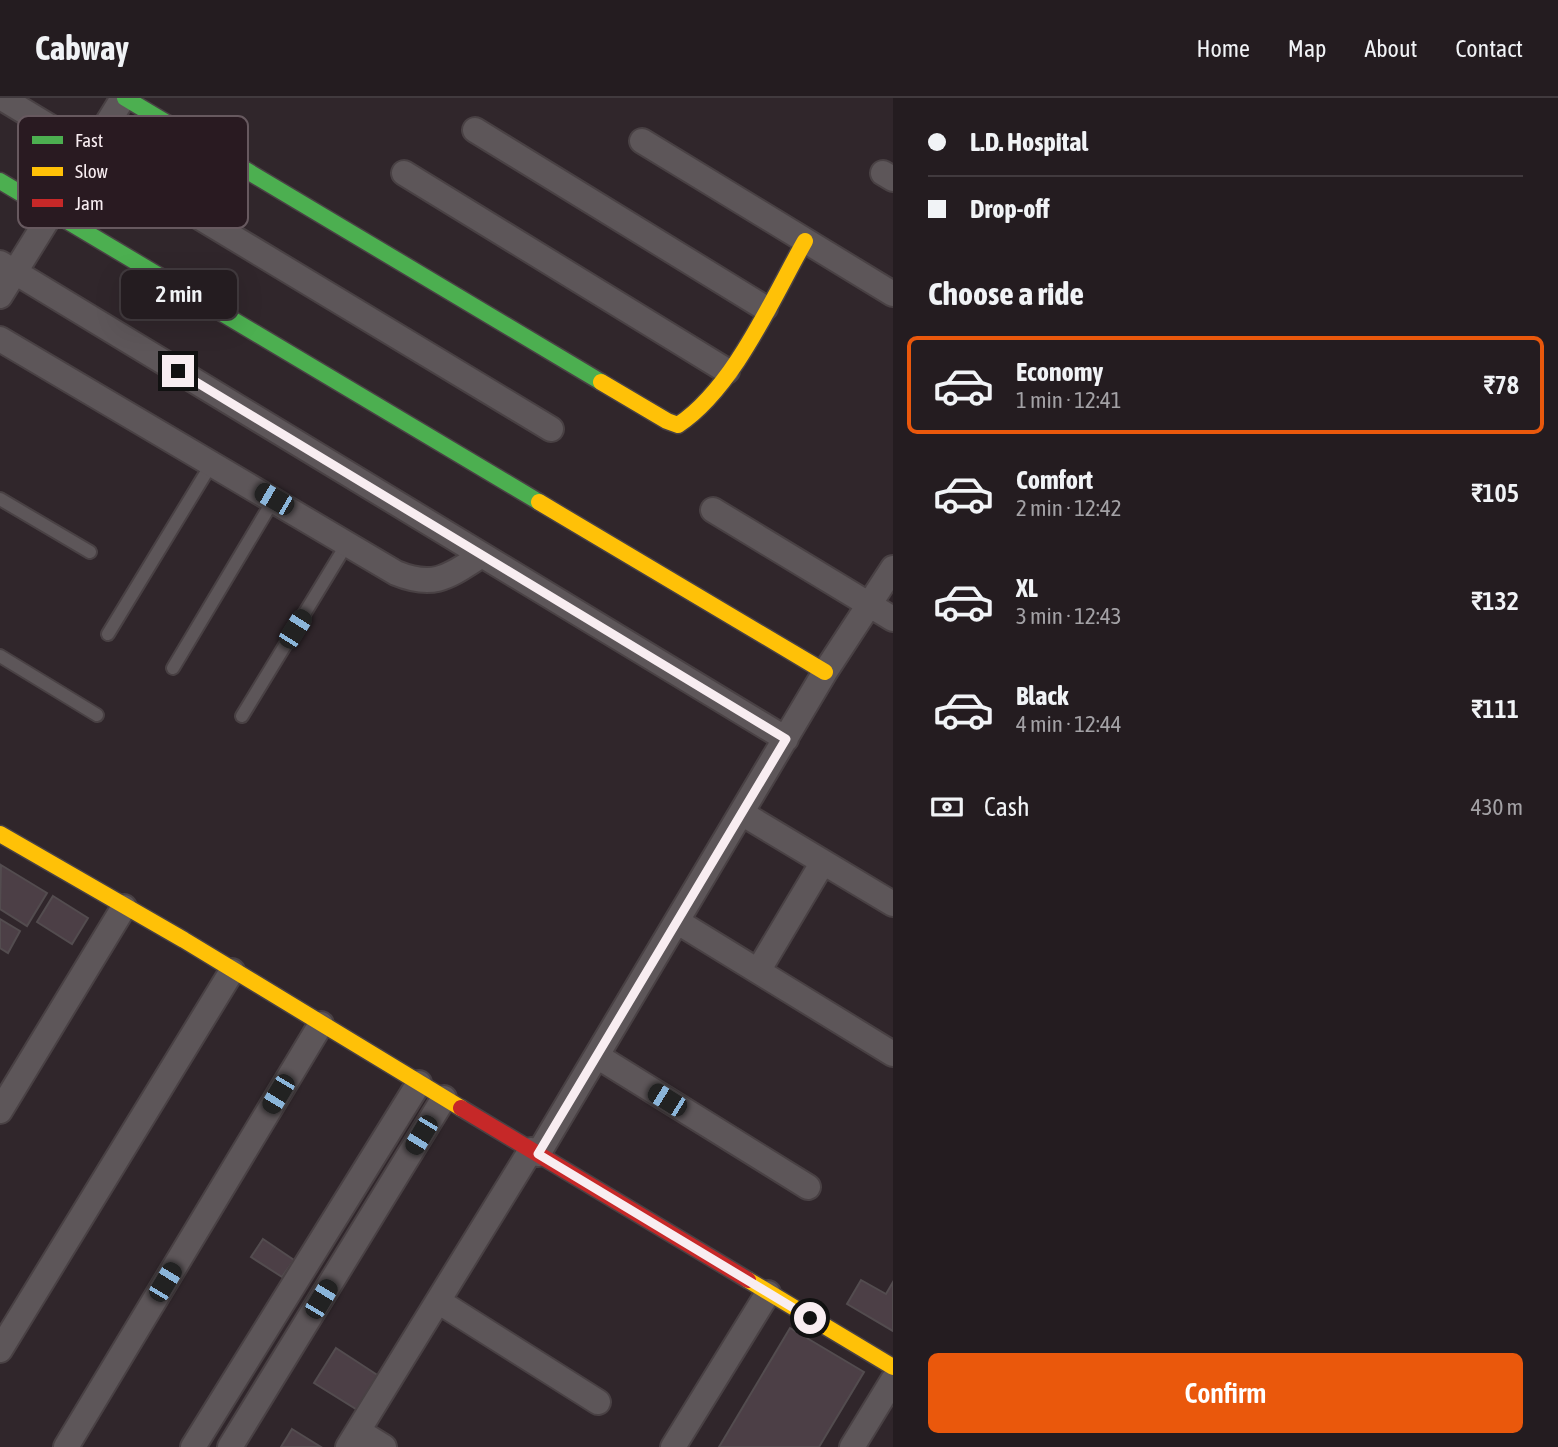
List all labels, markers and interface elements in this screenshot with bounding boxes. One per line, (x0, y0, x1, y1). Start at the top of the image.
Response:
text: Cabway (35, 29, 129, 67)
text: Home (1196, 35, 1250, 62)
text: Map (1288, 35, 1326, 62)
text: About (1364, 35, 1417, 62)
text: Contact (1455, 35, 1523, 62)
legend (18, 116, 248, 228)
text: L.D. Hospital (970, 127, 1088, 157)
text: Fast (75, 129, 103, 151)
text: Slow (75, 160, 109, 182)
text: Jam (75, 192, 104, 214)
text: Drop-off (970, 194, 1050, 224)
callout: 2 min (120, 270, 236, 318)
text: Choose a ride (928, 275, 1084, 312)
text: 2 min (156, 281, 202, 307)
icon: car (932, 354, 995, 417)
route end (162, 355, 194, 387)
text: Economy (1016, 357, 1103, 387)
text: ₹78 (1483, 370, 1519, 400)
text: 1 min · 12:41 (1016, 387, 1122, 413)
icon: car (932, 462, 995, 525)
text: Comfort (1016, 465, 1093, 495)
text: ₹105 (1471, 478, 1519, 508)
car (251, 479, 298, 519)
text: 2 min · 12:42 (1016, 495, 1122, 521)
icon: car (932, 570, 995, 633)
text: XL (1016, 573, 1038, 603)
text: ₹132 (1471, 586, 1519, 616)
text: 3 min · 12:43 (1016, 603, 1122, 629)
car (275, 606, 316, 652)
icon: car (932, 678, 995, 741)
text: Black (1016, 681, 1068, 711)
text: ₹111 (1471, 694, 1519, 724)
text: 4 min · 12:44 (1016, 711, 1122, 737)
icon: cash (928, 788, 966, 826)
text: Cash (984, 792, 1030, 822)
text: 430 m (1471, 794, 1523, 820)
car (259, 1071, 298, 1117)
car (644, 1080, 691, 1120)
car (402, 1112, 441, 1158)
car (146, 1259, 185, 1305)
car (302, 1276, 341, 1322)
route start (794, 1302, 826, 1334)
button: Confirm (928, 1353, 1523, 1433)

